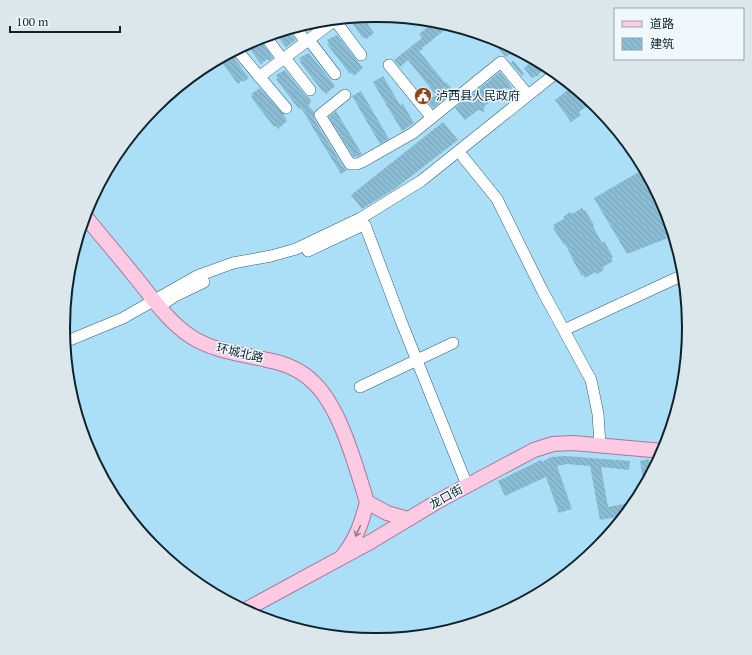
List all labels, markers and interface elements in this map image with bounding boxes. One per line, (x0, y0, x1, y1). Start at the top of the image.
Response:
scale bar (10, 8, 120, 34)
legend (614, 8, 744, 60)
text: 100 m (16, 14, 49, 29)
text: 道路 (650, 16, 674, 31)
text: 建筑 (650, 36, 674, 51)
public building icon: 泸西县人民政府 (413, 86, 433, 106)
place label: 泸西县人民政府 (436, 88, 520, 103)
street label: 环城北路 (215, 340, 265, 365)
street label: 龙口街 (426, 481, 465, 512)
one-way arrow (354, 524, 361, 536)

